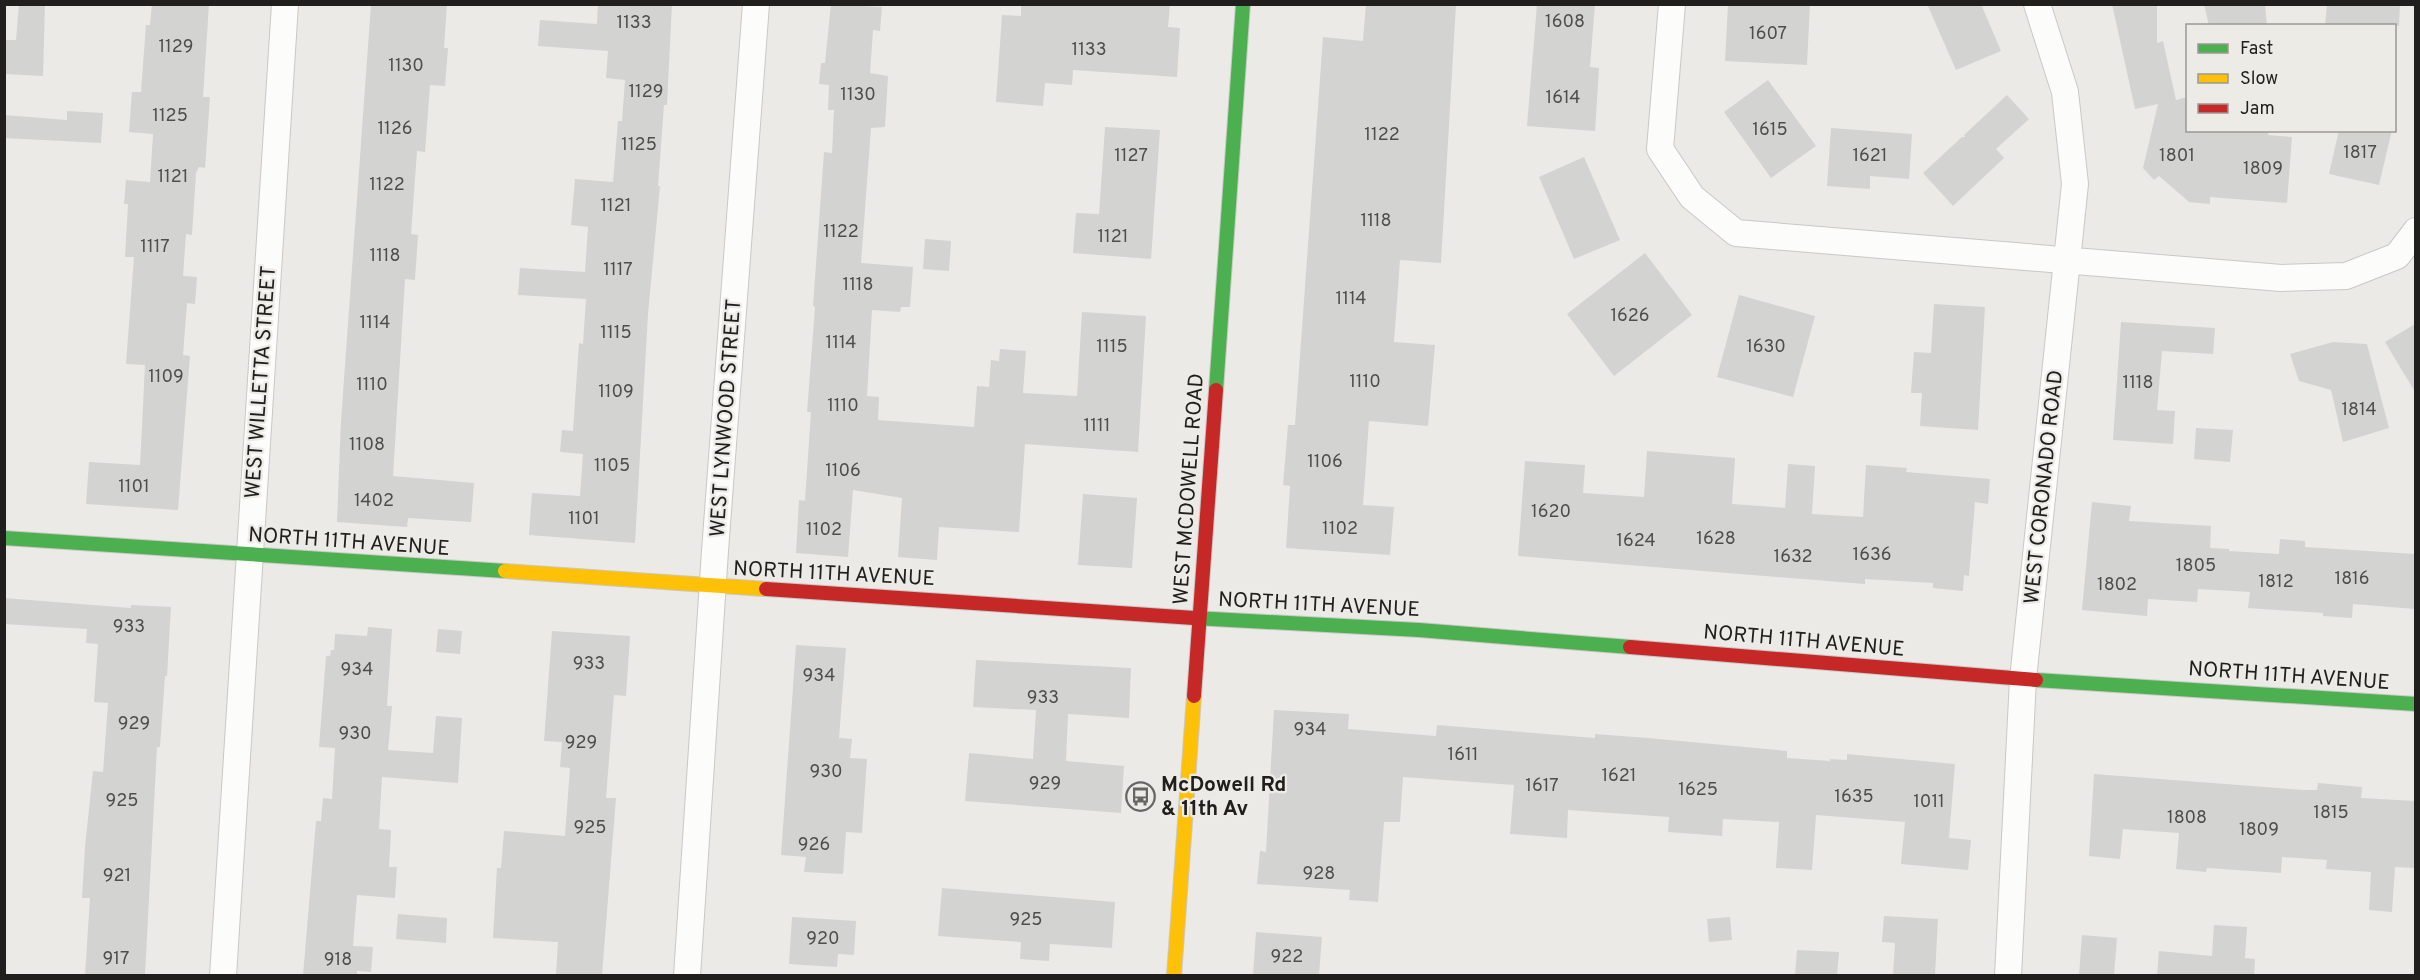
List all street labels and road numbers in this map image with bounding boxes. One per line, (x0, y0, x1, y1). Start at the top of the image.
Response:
street label: WEST WILLETTA STREET (240, 265, 283, 499)
street label: WEST LYNWOOD STREET (705, 298, 748, 538)
street label: WEST CORONADO ROAD (2019, 369, 2070, 606)
street label: WEST MCDOWELL ROAD (1168, 372, 1211, 606)
street label: NORTH 11TH AVENUE (247, 522, 451, 563)
street label: NORTH 11TH AVENUE (732, 556, 935, 593)
street label: NORTH 11TH AVENUE (1217, 587, 1420, 624)
street label: NORTH 11TH AVENUE (1702, 619, 1906, 664)
street label: NORTH 11TH AVENUE (2187, 656, 2391, 697)

